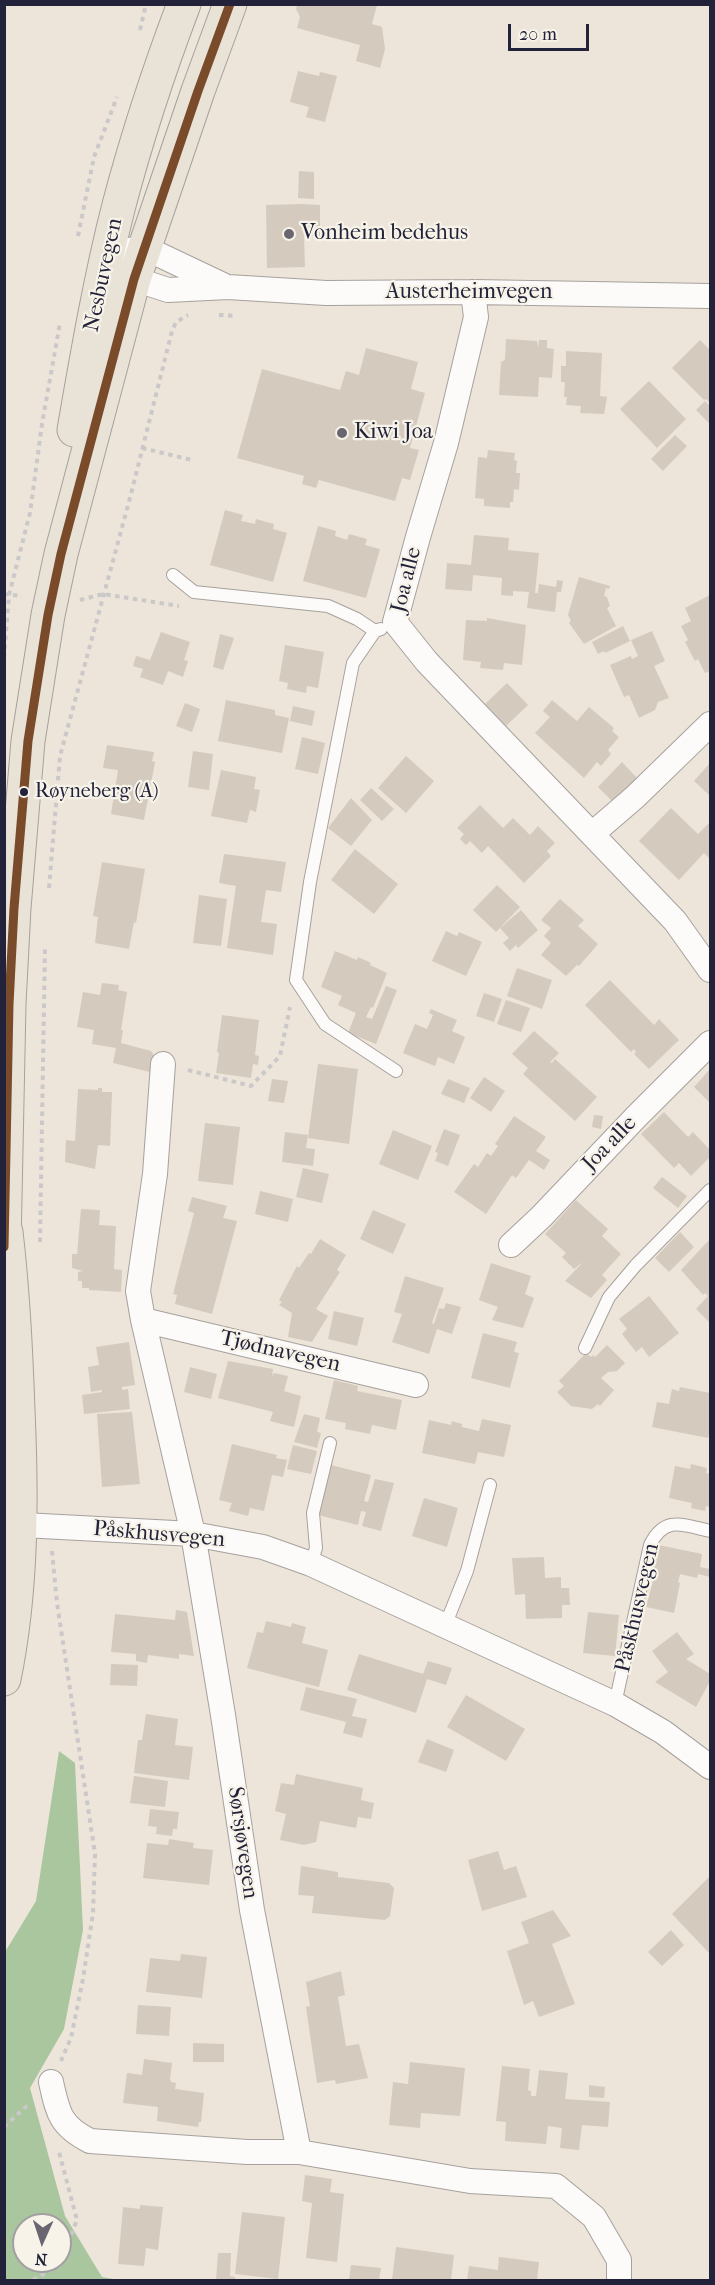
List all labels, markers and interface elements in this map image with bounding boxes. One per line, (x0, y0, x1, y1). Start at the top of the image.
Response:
scale bar (511, 12, 592, 50)
text: 20 m (519, 24, 557, 45)
street label: Nesbuvegen (79, 216, 129, 334)
place label: Vonheim bedehus (301, 221, 468, 247)
marker: Vonheim bedehus (282, 227, 296, 241)
street label: Austerheimvegen (386, 280, 552, 306)
place label: Kiwi Joa (354, 420, 433, 446)
marker: Kiwi Joa (335, 426, 349, 440)
street label: Joa alle (386, 544, 428, 616)
place label: Røyneberg (A) (35, 780, 159, 804)
marker: Røyneberg (A) (18, 786, 30, 798)
street label: Joa alle (577, 1111, 643, 1177)
street label: Tjødnavegen (217, 1325, 343, 1379)
street label: Påskhusvegen (92, 1516, 226, 1554)
street label: Påskhusvegen (610, 1541, 666, 1675)
street label: Sørsjøvegen (221, 1785, 263, 1901)
north arrow (12, 2213, 72, 2273)
text: N (35, 2250, 48, 2269)

